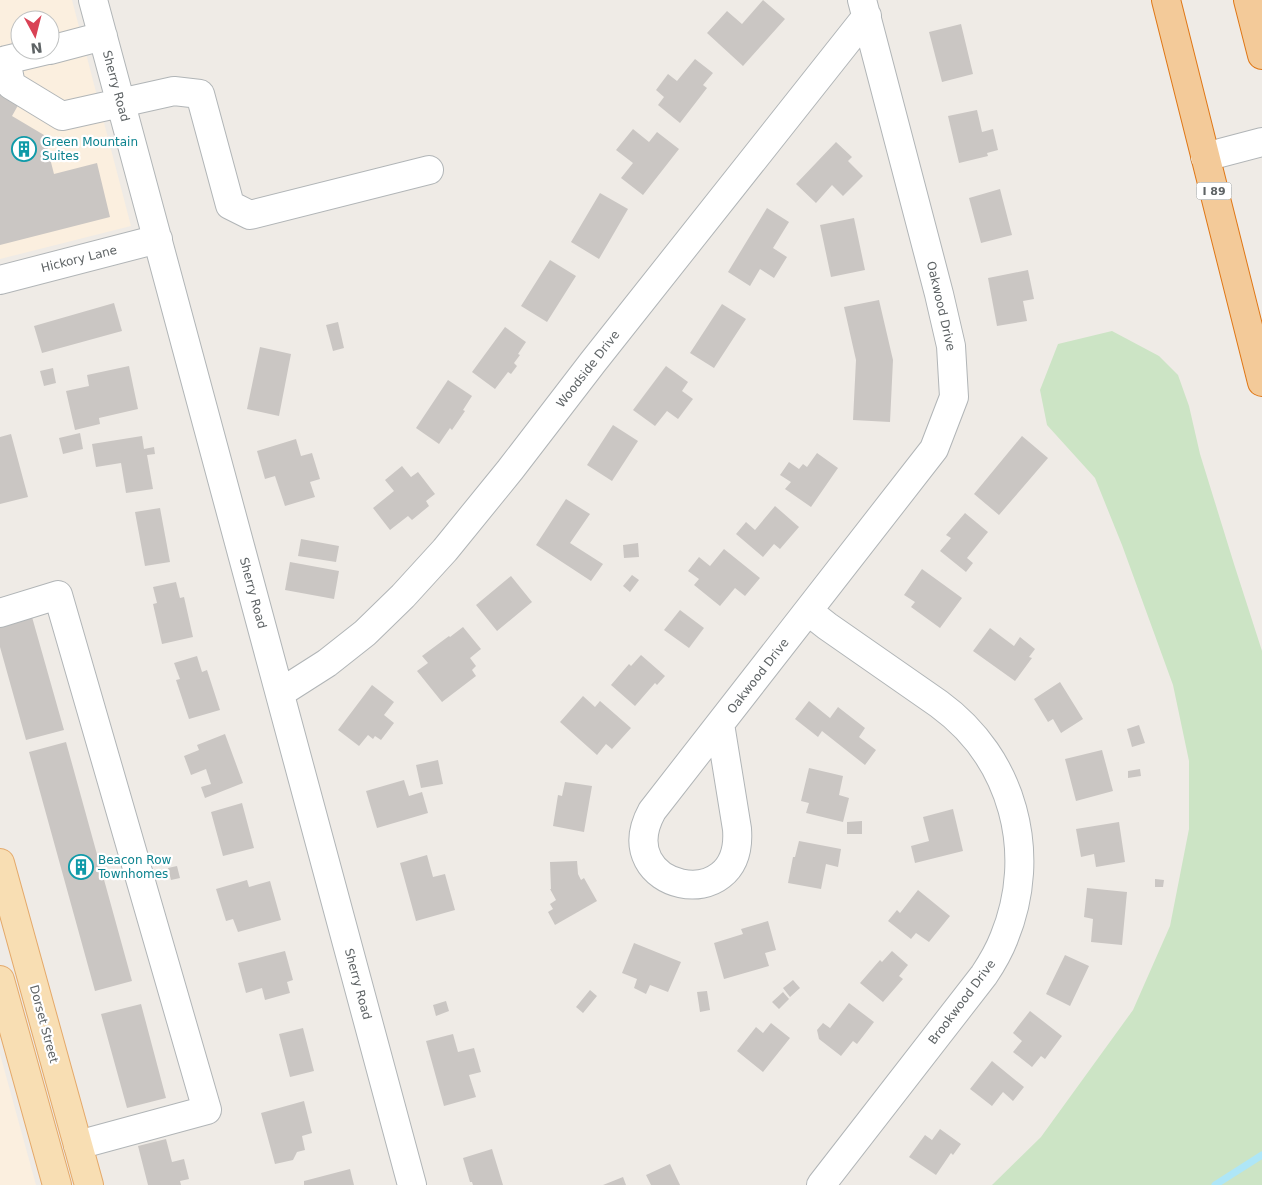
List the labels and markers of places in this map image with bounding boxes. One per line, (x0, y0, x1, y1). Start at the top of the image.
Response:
place label: Green Mountain Suites (42, 135, 138, 163)
building icon: Green Mountain Suites (11, 136, 37, 162)
place label: Beacon Row Townhomes (97, 853, 171, 881)
building icon: Beacon Row Townhomes (68, 854, 94, 880)

